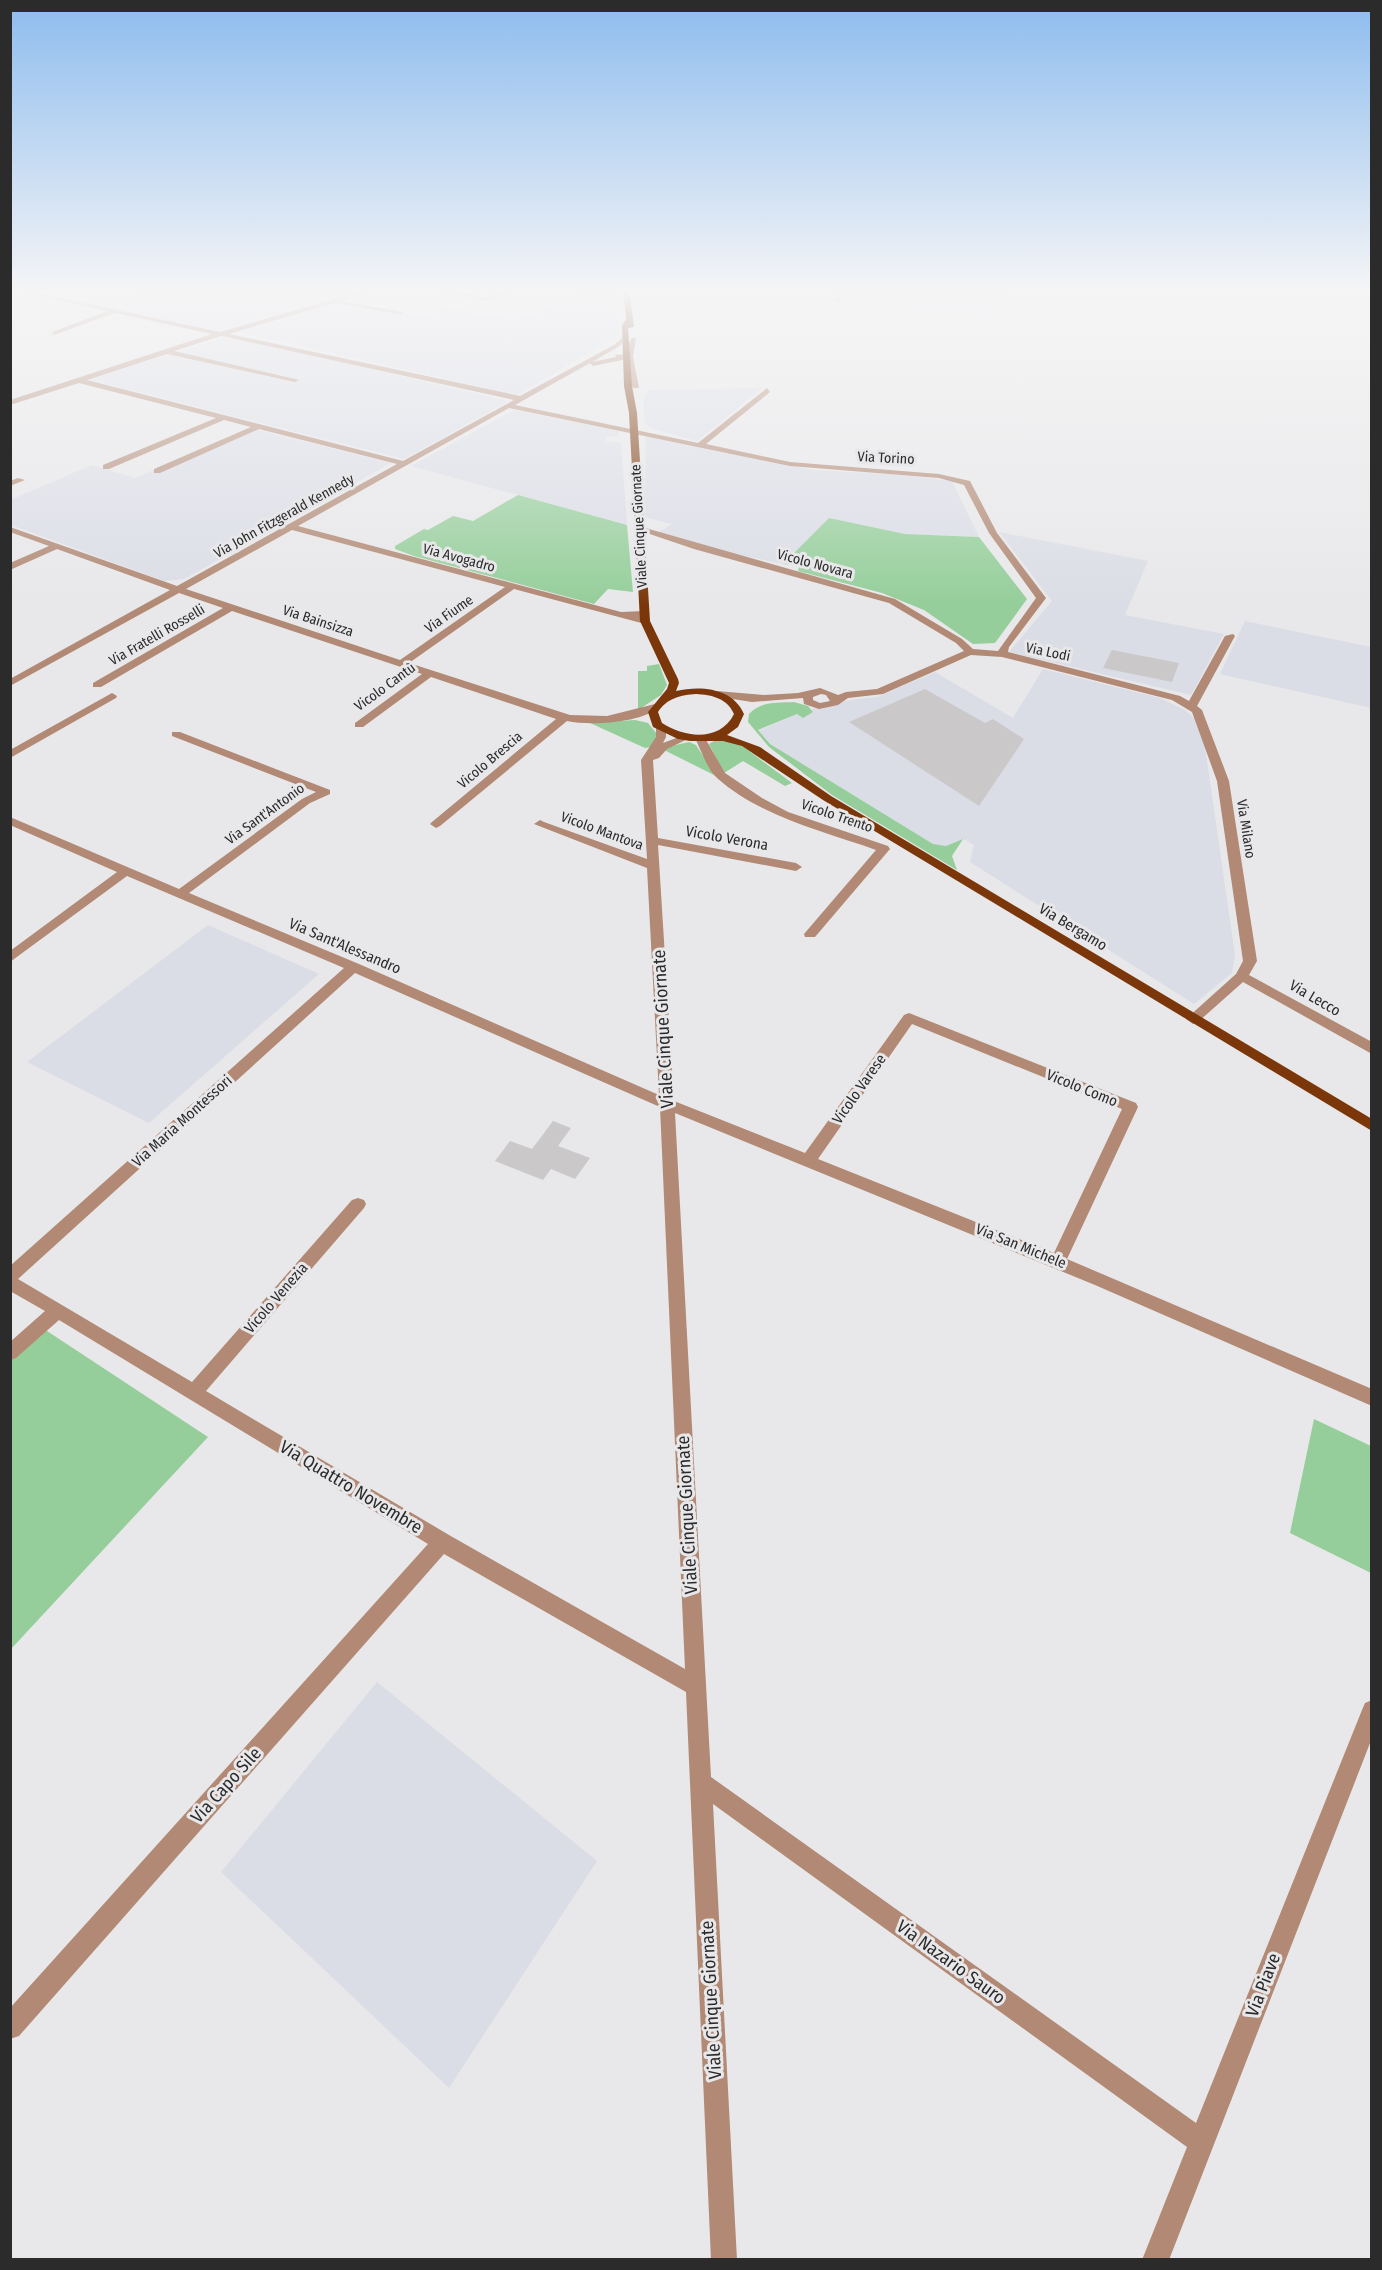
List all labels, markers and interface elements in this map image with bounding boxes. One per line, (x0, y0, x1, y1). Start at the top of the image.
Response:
street label: Via Torino (857, 448, 915, 468)
street label: Viale Cinque Giornate (627, 464, 651, 588)
street label: Via John Fitzgerald Kennedy (211, 470, 358, 562)
street label: Via Avogadro (421, 540, 497, 576)
street label: Vicolo Novara (775, 546, 855, 582)
street label: Via Fiume (422, 591, 476, 637)
street label: Via Fratelli Rosselli (106, 601, 208, 669)
street label: Via Bainsizza (280, 602, 356, 640)
street label: Via Lodi (1024, 639, 1072, 665)
street label: Vicolo Cantù (351, 659, 419, 715)
street label: Vicolo Brescia (454, 728, 526, 792)
street label: Via Sant'Antonio (222, 780, 308, 848)
street label: Vicolo Trento (799, 796, 875, 836)
street label: Via Milano (1233, 798, 1259, 860)
street label: Vicolo Mantova (558, 808, 646, 854)
street label: Vicolo Verona (684, 822, 770, 854)
street label: Via Bergamo (1036, 900, 1110, 954)
street label: Via Sant'Alessandro (286, 914, 404, 978)
street label: Viale Cinque Giornate (648, 949, 678, 1109)
street label: Via Lecco (1286, 976, 1344, 1020)
street label: Vicolo Varese (828, 1051, 890, 1127)
street label: Vicolo Como (1044, 1066, 1120, 1111)
street label: Via Maria Montessori (128, 1071, 236, 1171)
street label: Via San Michele (973, 1220, 1069, 1272)
street label: Vicolo Venezia (240, 1259, 312, 1337)
street label: Viale Cinque Giornate (672, 1435, 702, 1595)
street label: Via Quattro Novembre (276, 1436, 427, 1538)
street label: Via Capo Sile (186, 1742, 266, 1828)
street label: Via Nazario Sauro (892, 1915, 1010, 2009)
street label: Viale Cinque Giornate (696, 1920, 726, 2080)
street label: Via Piave (1241, 1950, 1285, 2020)

